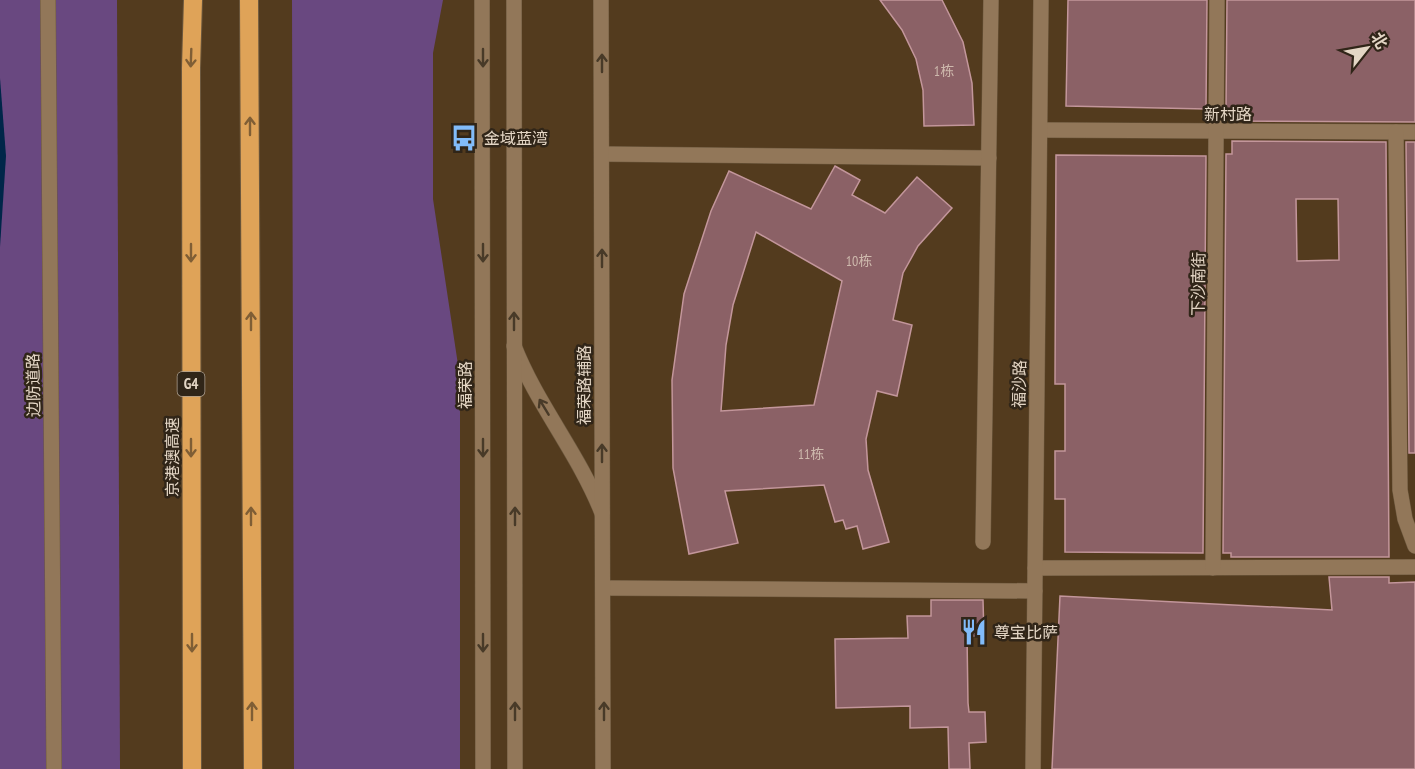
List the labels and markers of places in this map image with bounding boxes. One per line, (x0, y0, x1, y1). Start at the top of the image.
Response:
bus stop icon: 金域蓝湾 (449, 123, 479, 153)
place label: 金域蓝湾 (484, 128, 548, 148)
restaurant icon: 尊宝比萨 (959, 617, 989, 647)
place label: 尊宝比萨 (994, 622, 1058, 642)

